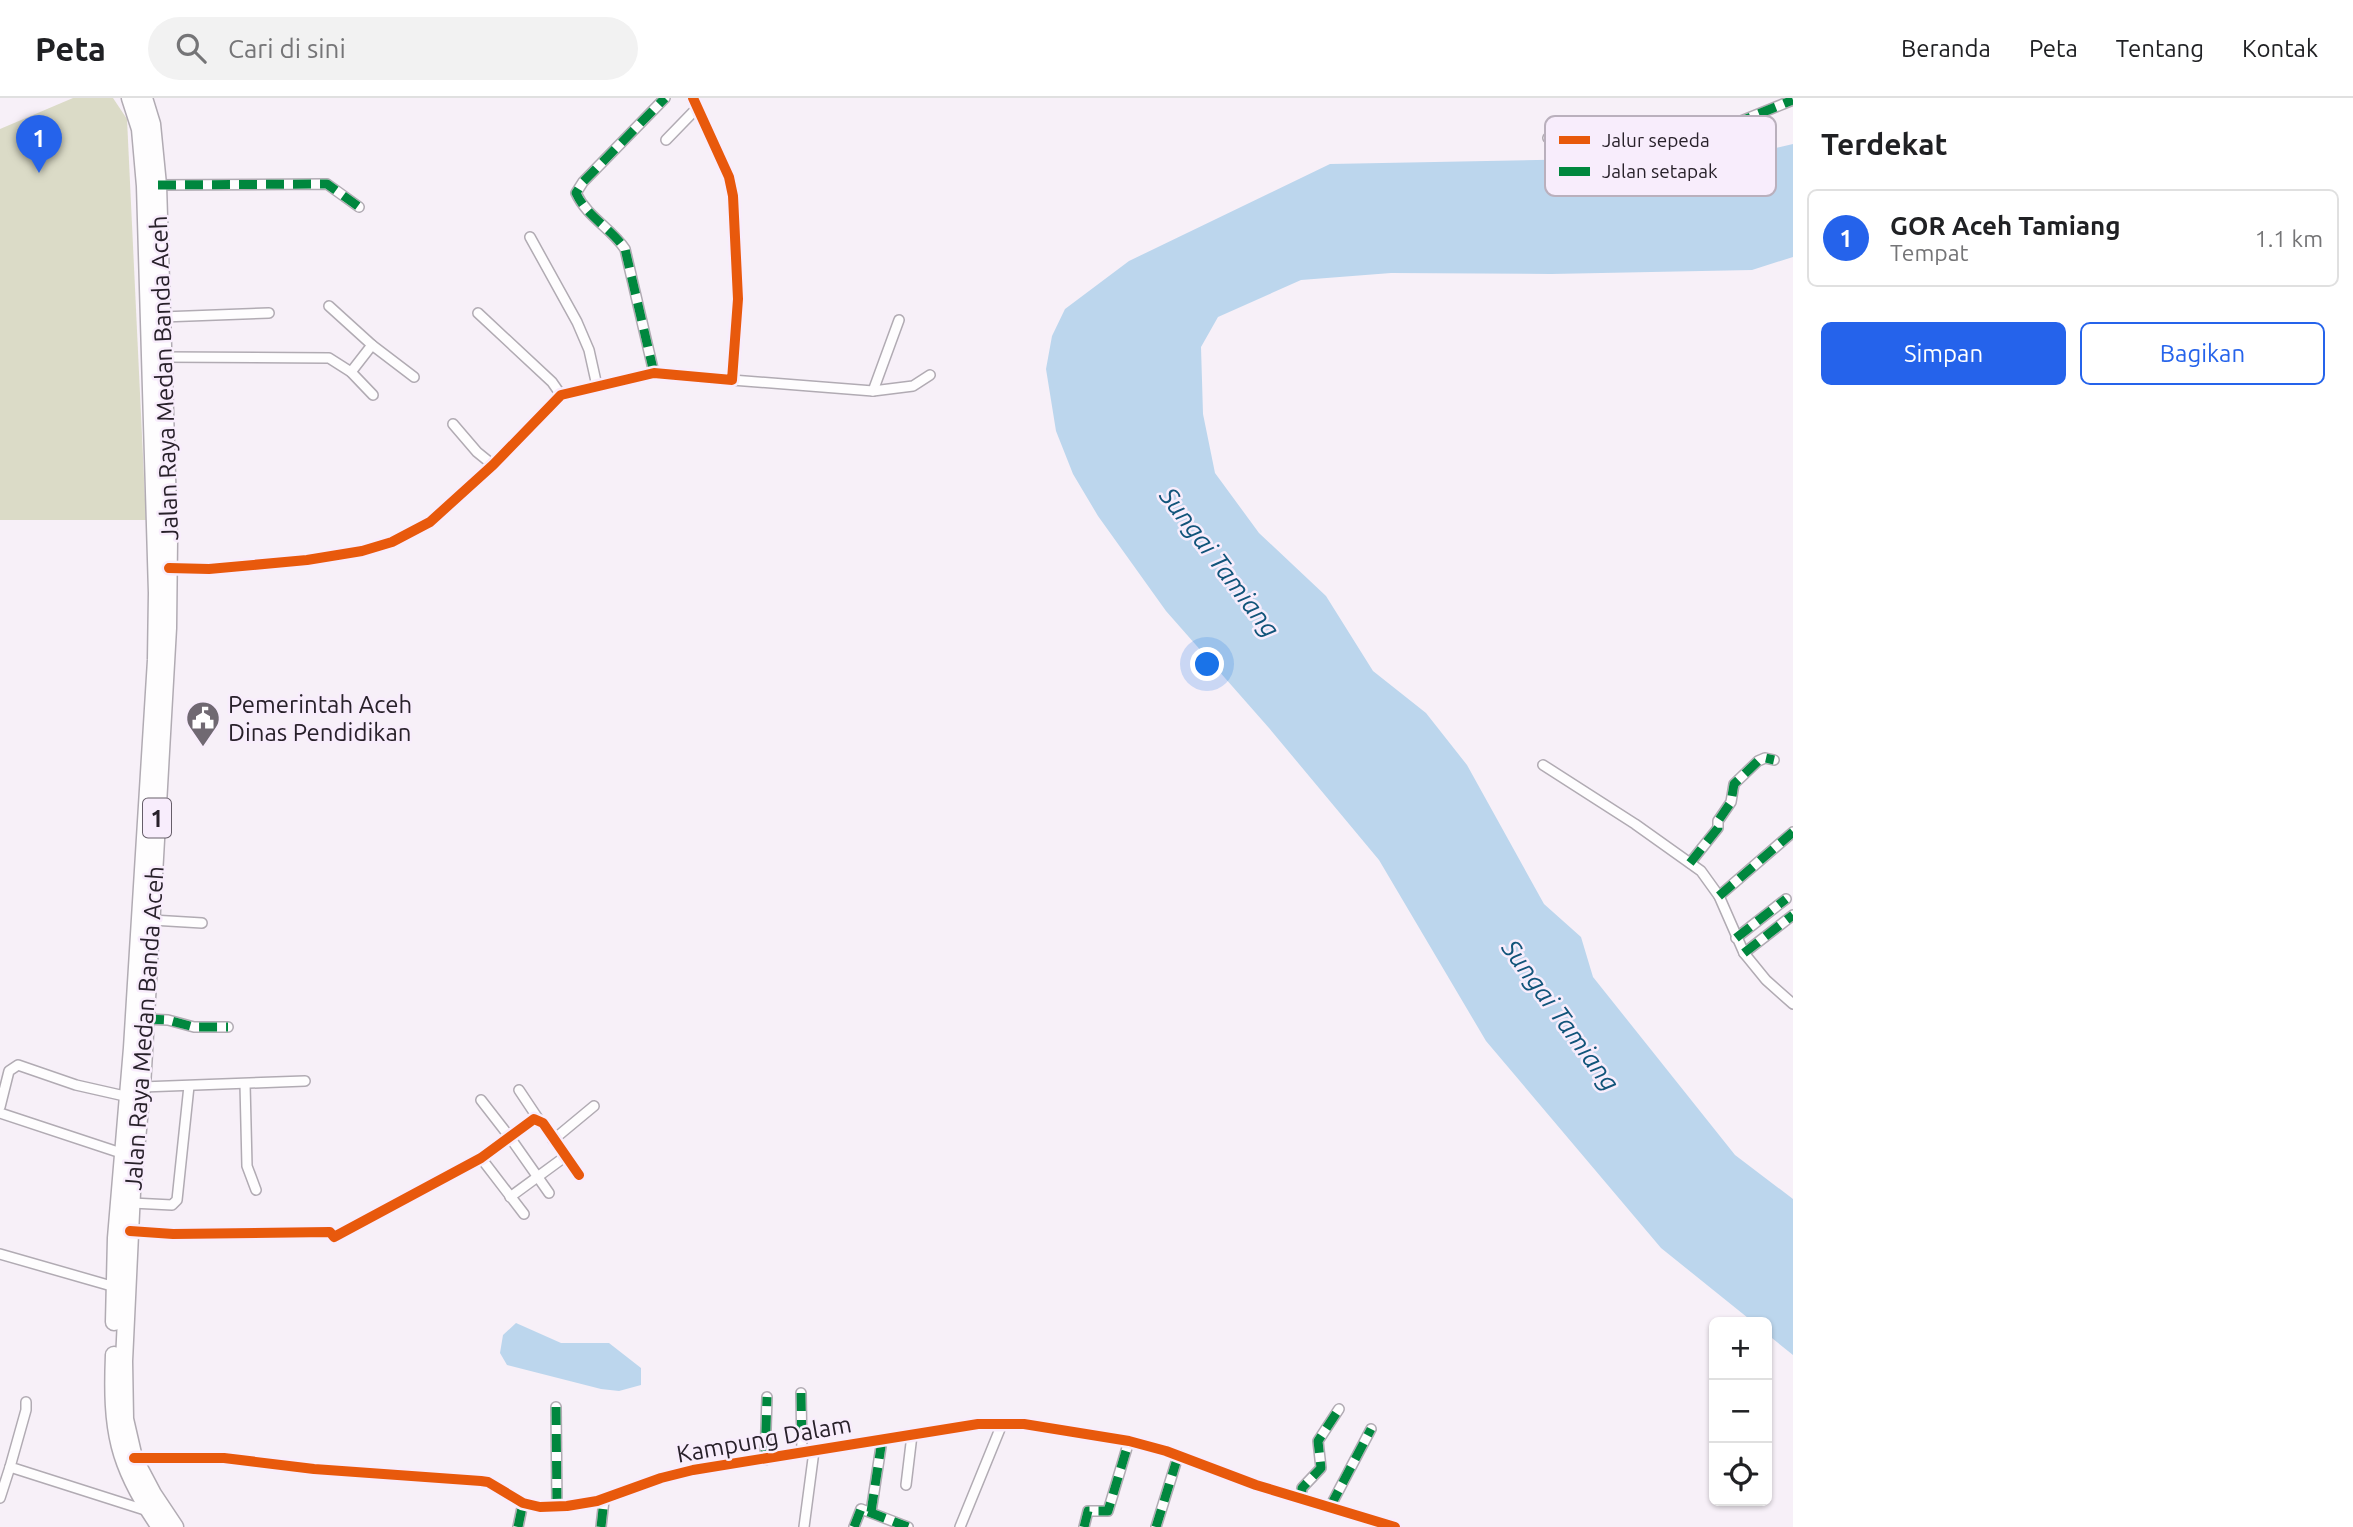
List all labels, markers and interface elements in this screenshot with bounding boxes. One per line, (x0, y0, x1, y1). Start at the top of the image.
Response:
search box (148, 17, 638, 80)
icon: search (172, 29, 210, 67)
text: Peta (35, 30, 106, 67)
text: Cari di sini (228, 34, 346, 63)
text: Beranda (1901, 35, 1991, 62)
text: Peta (2029, 35, 2078, 62)
text: Tentang (2116, 35, 2204, 62)
text: Kontak (2242, 35, 2318, 62)
pin: 1 (16, 115, 62, 173)
legend (1545, 116, 1776, 196)
text: Terdekat (1821, 127, 1947, 161)
text: Jalur sepeda (1602, 129, 1710, 151)
text: Jalan setapak (1602, 160, 1718, 182)
text: GOR Aceh Tamiang (1890, 211, 2121, 240)
street label: Jalan Raya Medan Banda Aceh (145, 215, 183, 541)
text: 1 (1840, 226, 1852, 251)
text: 1.1 km (2255, 226, 2323, 251)
text: Tempat (1890, 240, 1969, 265)
button: Simpan (1821, 322, 2066, 385)
button: Bagikan (2080, 322, 2325, 385)
water label: Sungai Tamiang (1154, 481, 1286, 642)
your location (1190, 647, 1224, 681)
place label: Pemerintah Aceh Dinas Pendidikan (228, 691, 412, 746)
public building icon: Pemerintah Aceh Dinas Pendidikan (184, 699, 222, 748)
road number: 1 (143, 798, 171, 838)
street label: Jalan Raya Medan Banda Aceh (119, 865, 169, 1191)
water label: Sungai Tamiang (1496, 933, 1626, 1096)
map controls (1709, 1317, 1772, 1506)
button: + (1709, 1317, 1772, 1380)
button: − (1709, 1380, 1772, 1443)
street label: Kampung Dalam (674, 1410, 854, 1468)
button: locate (1709, 1443, 1772, 1506)

